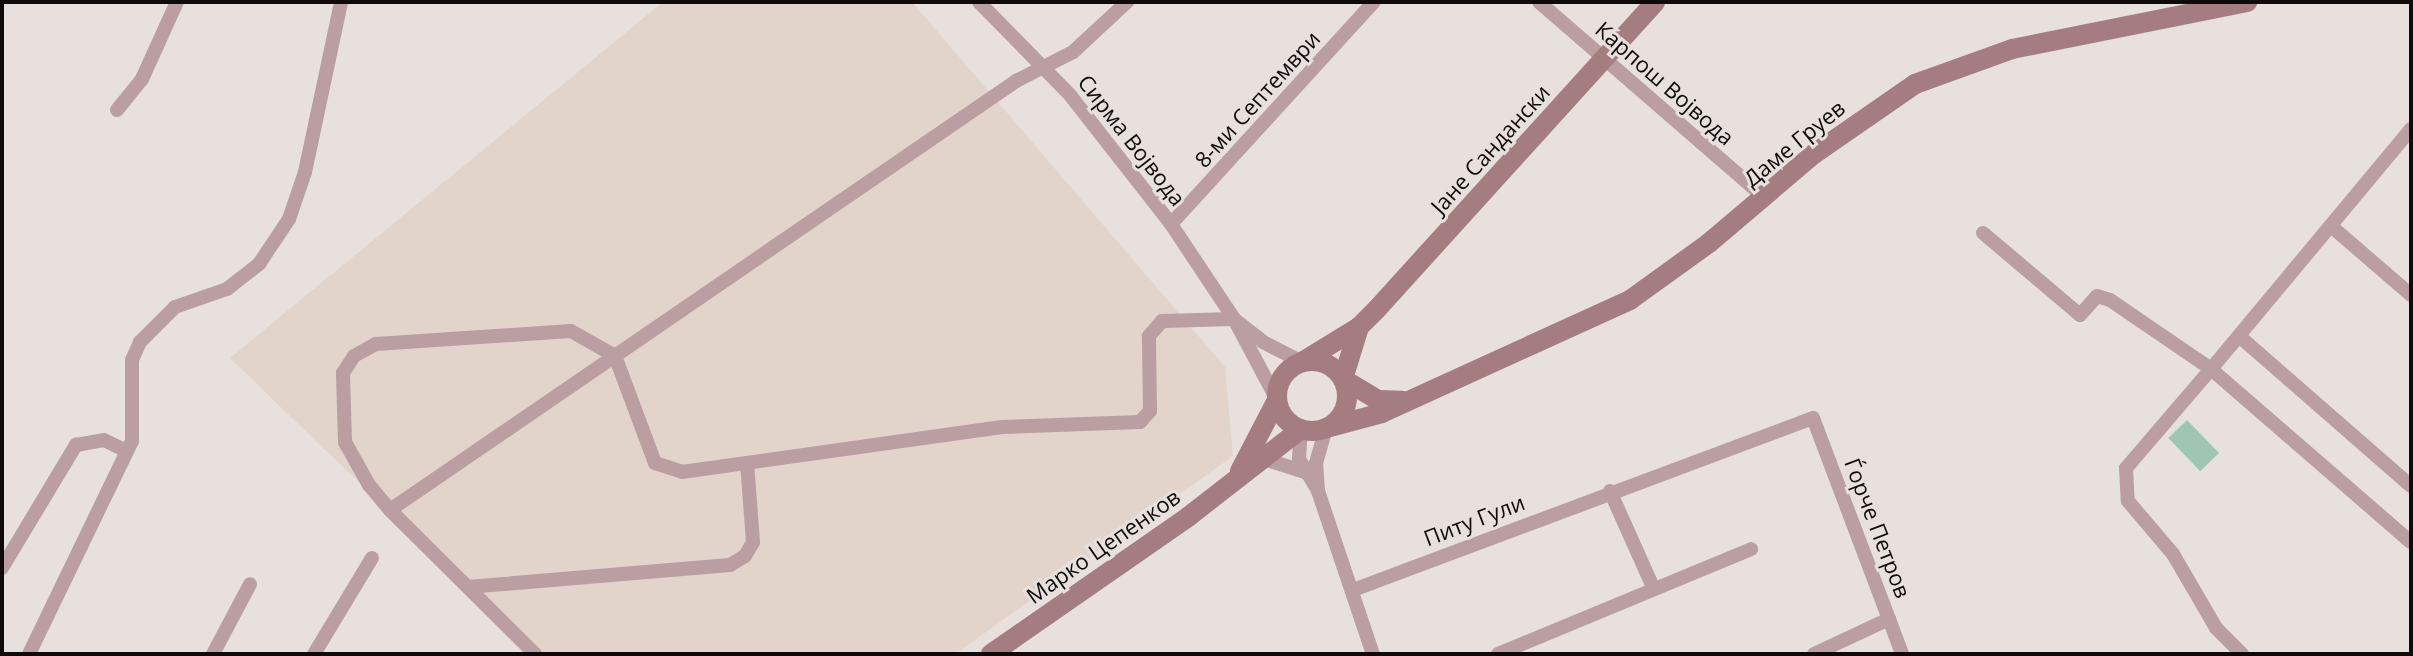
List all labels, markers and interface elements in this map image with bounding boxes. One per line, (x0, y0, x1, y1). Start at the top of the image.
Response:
street label: Карпош Војвода (1590, 16, 1740, 150)
street label: 8-ми Септември (1189, 25, 1325, 173)
street label: Сирма Војвода (1073, 69, 1191, 211)
street label: Јане Сандански (1425, 79, 1555, 219)
street label: Даме Груев (1738, 94, 1850, 192)
street label: Ѓорче Петров (1839, 454, 1917, 602)
street label: Марко Цепенков (1021, 483, 1185, 609)
street label: Питу Гули (1420, 489, 1528, 551)

